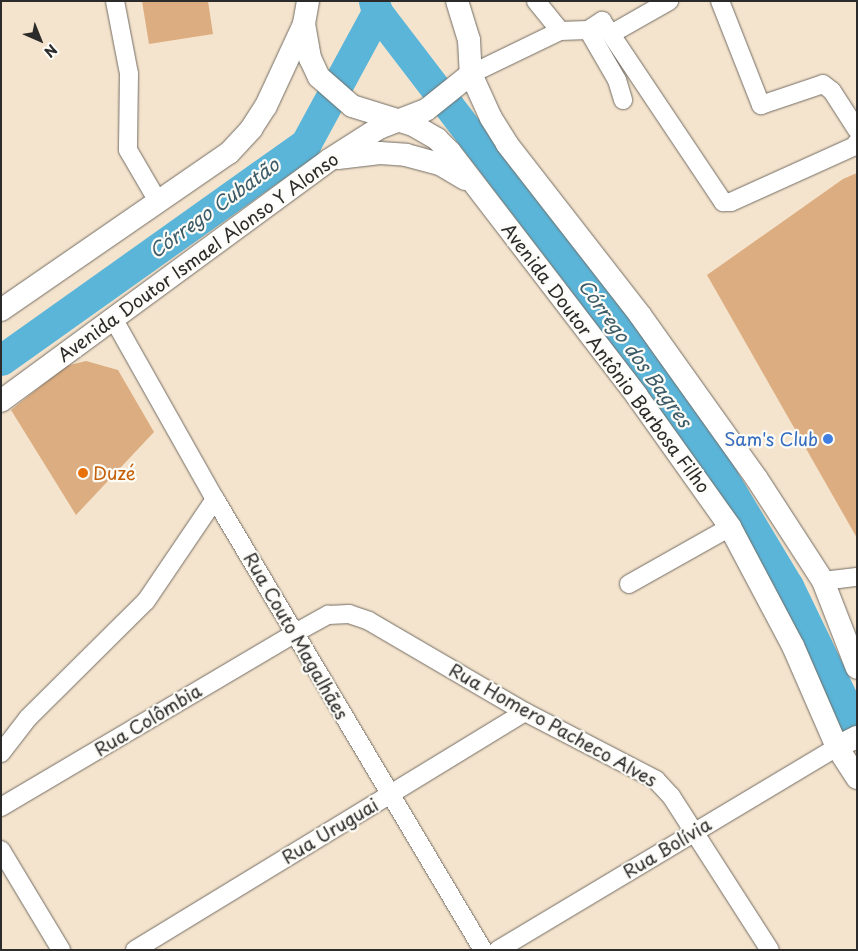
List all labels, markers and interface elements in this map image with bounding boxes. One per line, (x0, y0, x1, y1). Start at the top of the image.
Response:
north arrow (15, 15, 65, 65)
text: N (39, 40, 62, 63)
street label: Avenida Doutor Ismael Alonso Y Alonso (53, 147, 343, 367)
water label: Córrego Cubatão (144, 153, 284, 263)
street label: Avenida Doutor Antônio Barbosa Filho (497, 219, 715, 497)
water label: Córrego dos Bagres (573, 274, 697, 432)
place label: Sam's Club (724, 428, 818, 450)
marker: Sam's Club (822, 433, 834, 445)
place label: Duzé (93, 462, 136, 484)
marker: Duzé (77, 467, 89, 479)
street label: Rua Couto Magalhães (239, 548, 353, 724)
street label: Rua Homero Pacheco Alves (445, 659, 661, 791)
street label: Rua Colômbia (90, 679, 206, 761)
street label: Rua Uruguai (278, 794, 382, 868)
street label: Rua Bolívia (619, 813, 715, 883)

